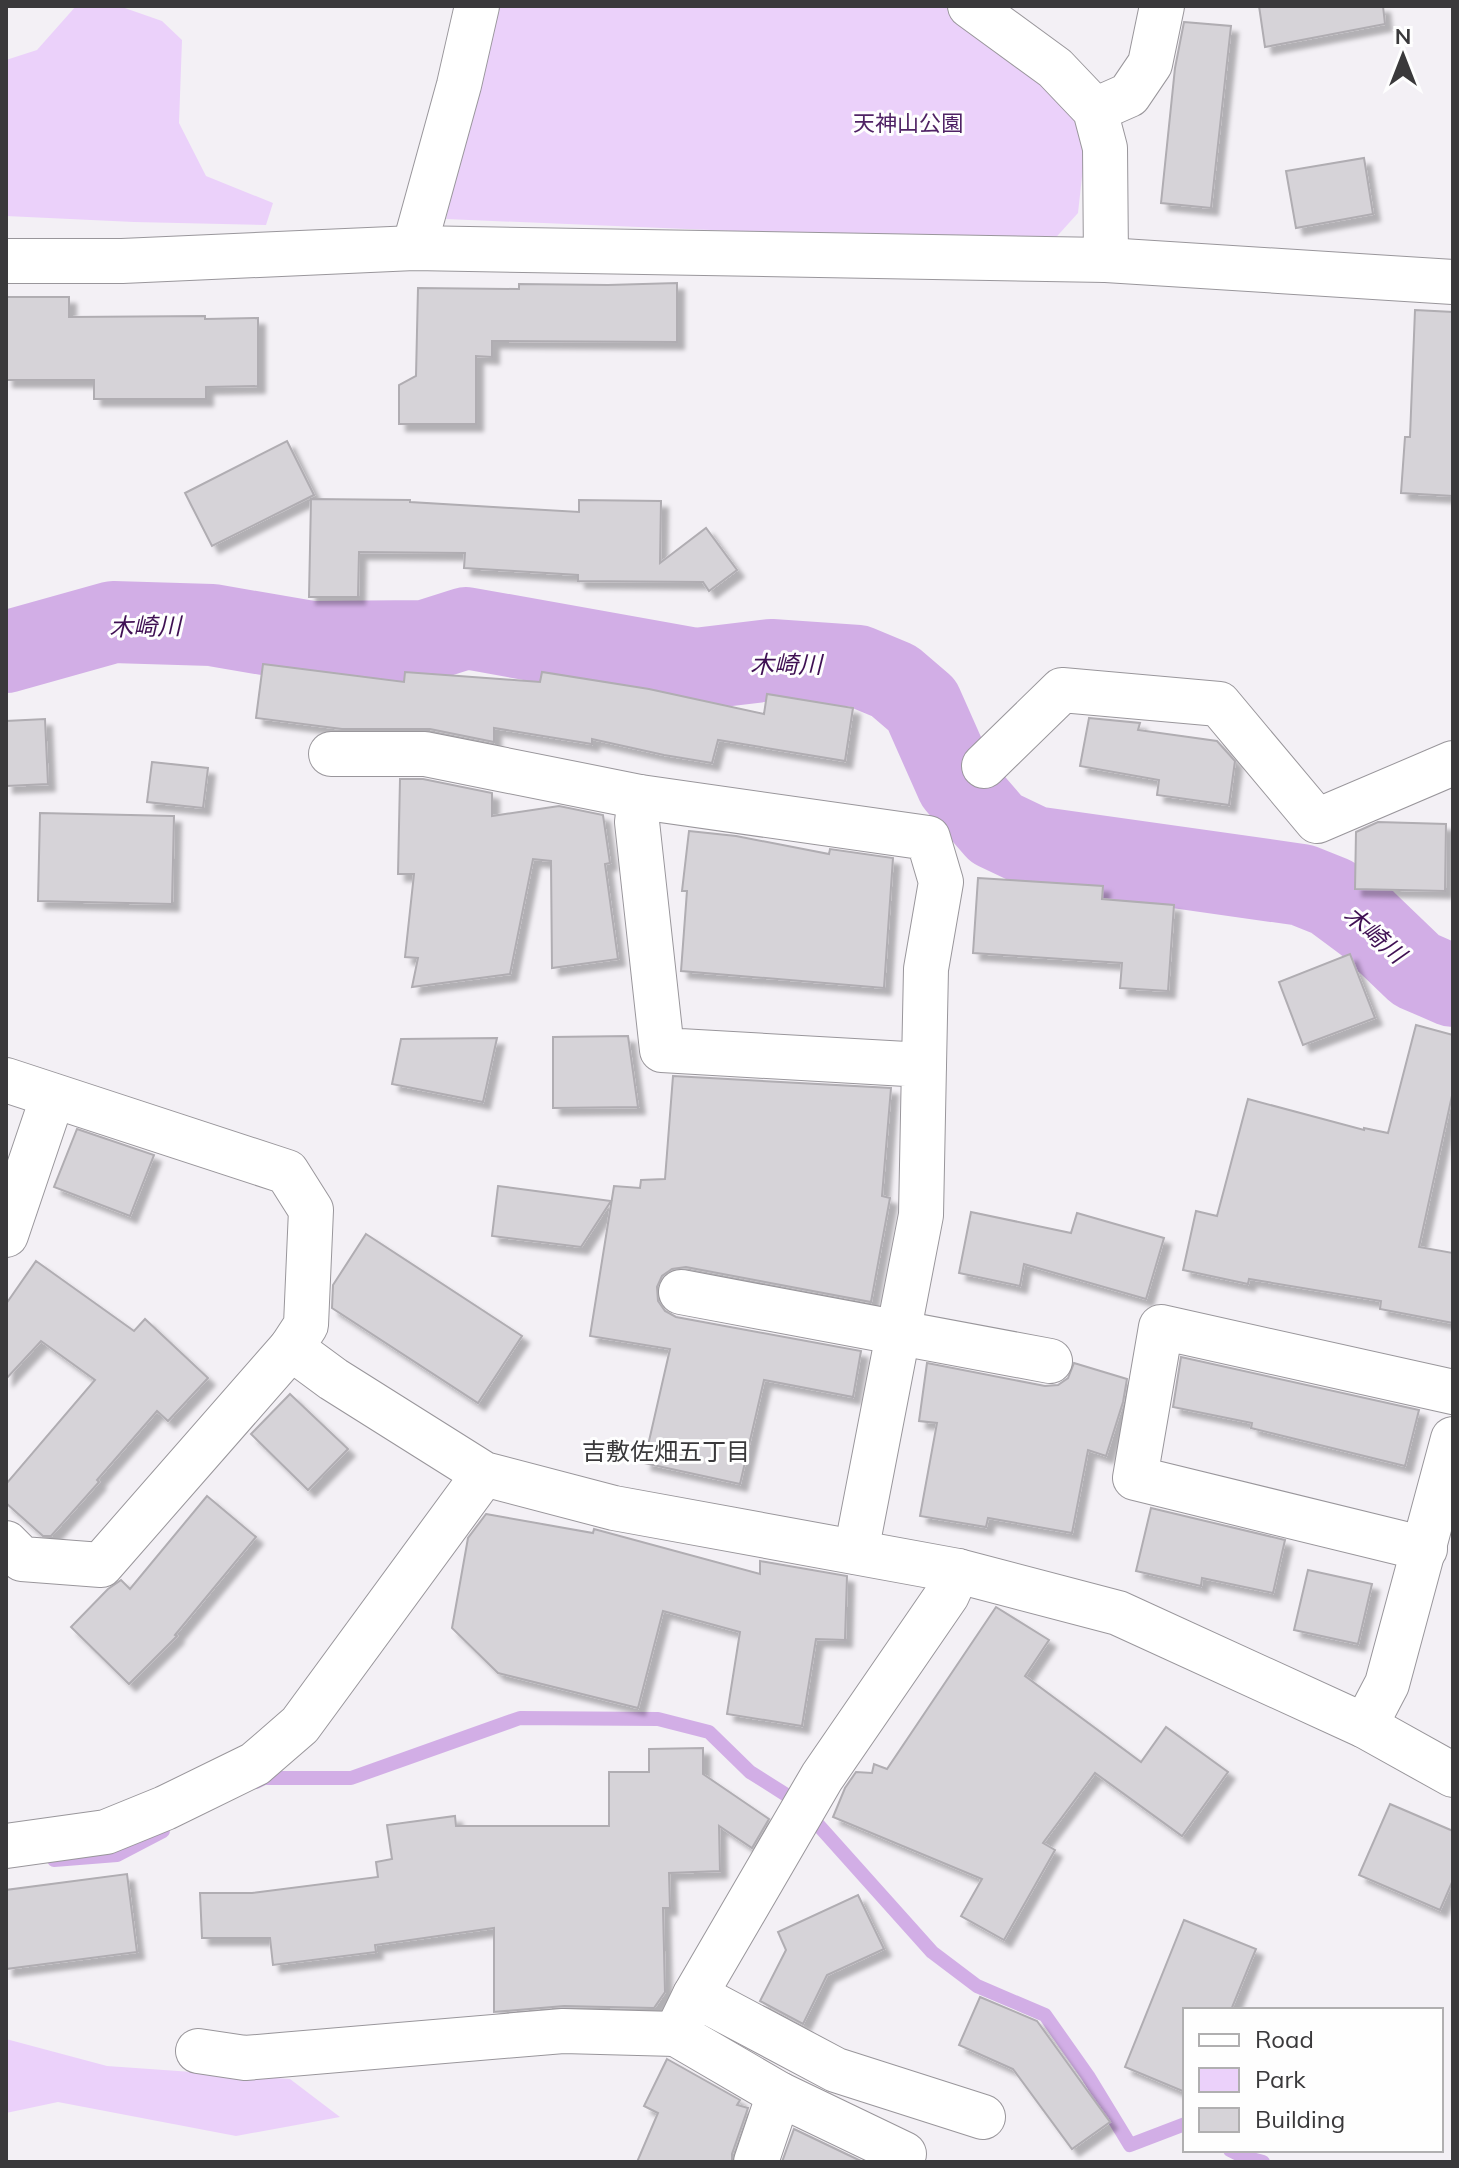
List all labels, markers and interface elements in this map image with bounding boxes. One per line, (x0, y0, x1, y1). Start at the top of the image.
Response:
north arrow (1363, 16, 1443, 96)
text: N (1395, 22, 1411, 50)
park label: 天神山公園 (853, 109, 963, 137)
water label: 木崎川 (109, 610, 184, 642)
water label: 木崎川 (750, 649, 825, 679)
water label: 木崎川 (1338, 899, 1414, 971)
district label: 吉敷佐畑五丁目 (582, 1436, 750, 1466)
legend (1183, 2008, 1443, 2152)
text: Road (1255, 2024, 1314, 2054)
text: Park (1255, 2064, 1306, 2094)
text: Building (1255, 2104, 1345, 2134)

